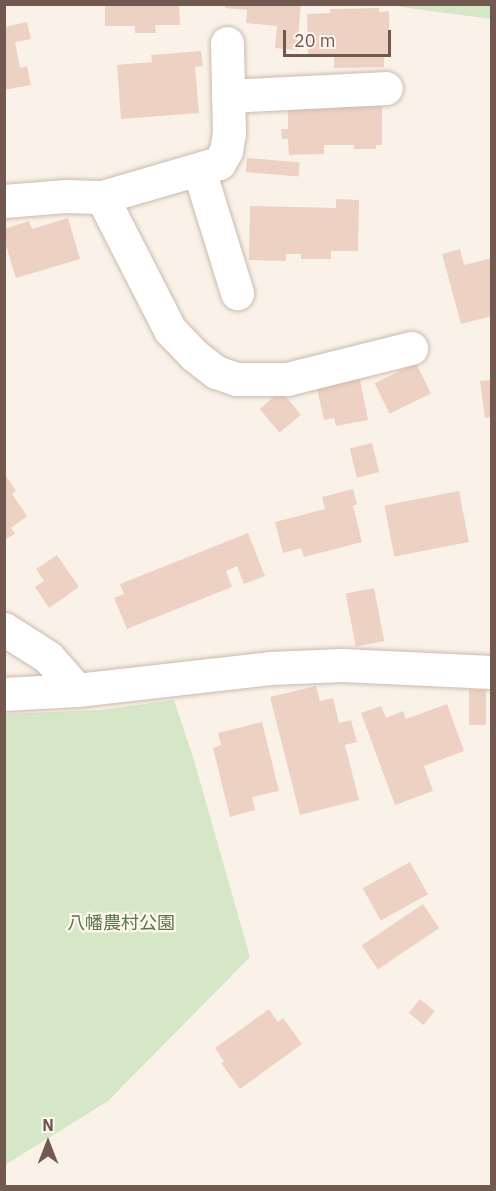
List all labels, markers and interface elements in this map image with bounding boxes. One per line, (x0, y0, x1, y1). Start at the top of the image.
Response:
scale bar (286, 18, 394, 56)
text: 20 m (294, 29, 336, 52)
park label: 八幡農村公園 (67, 912, 175, 934)
north arrow (18, 1113, 78, 1173)
text: N (42, 1115, 54, 1135)

